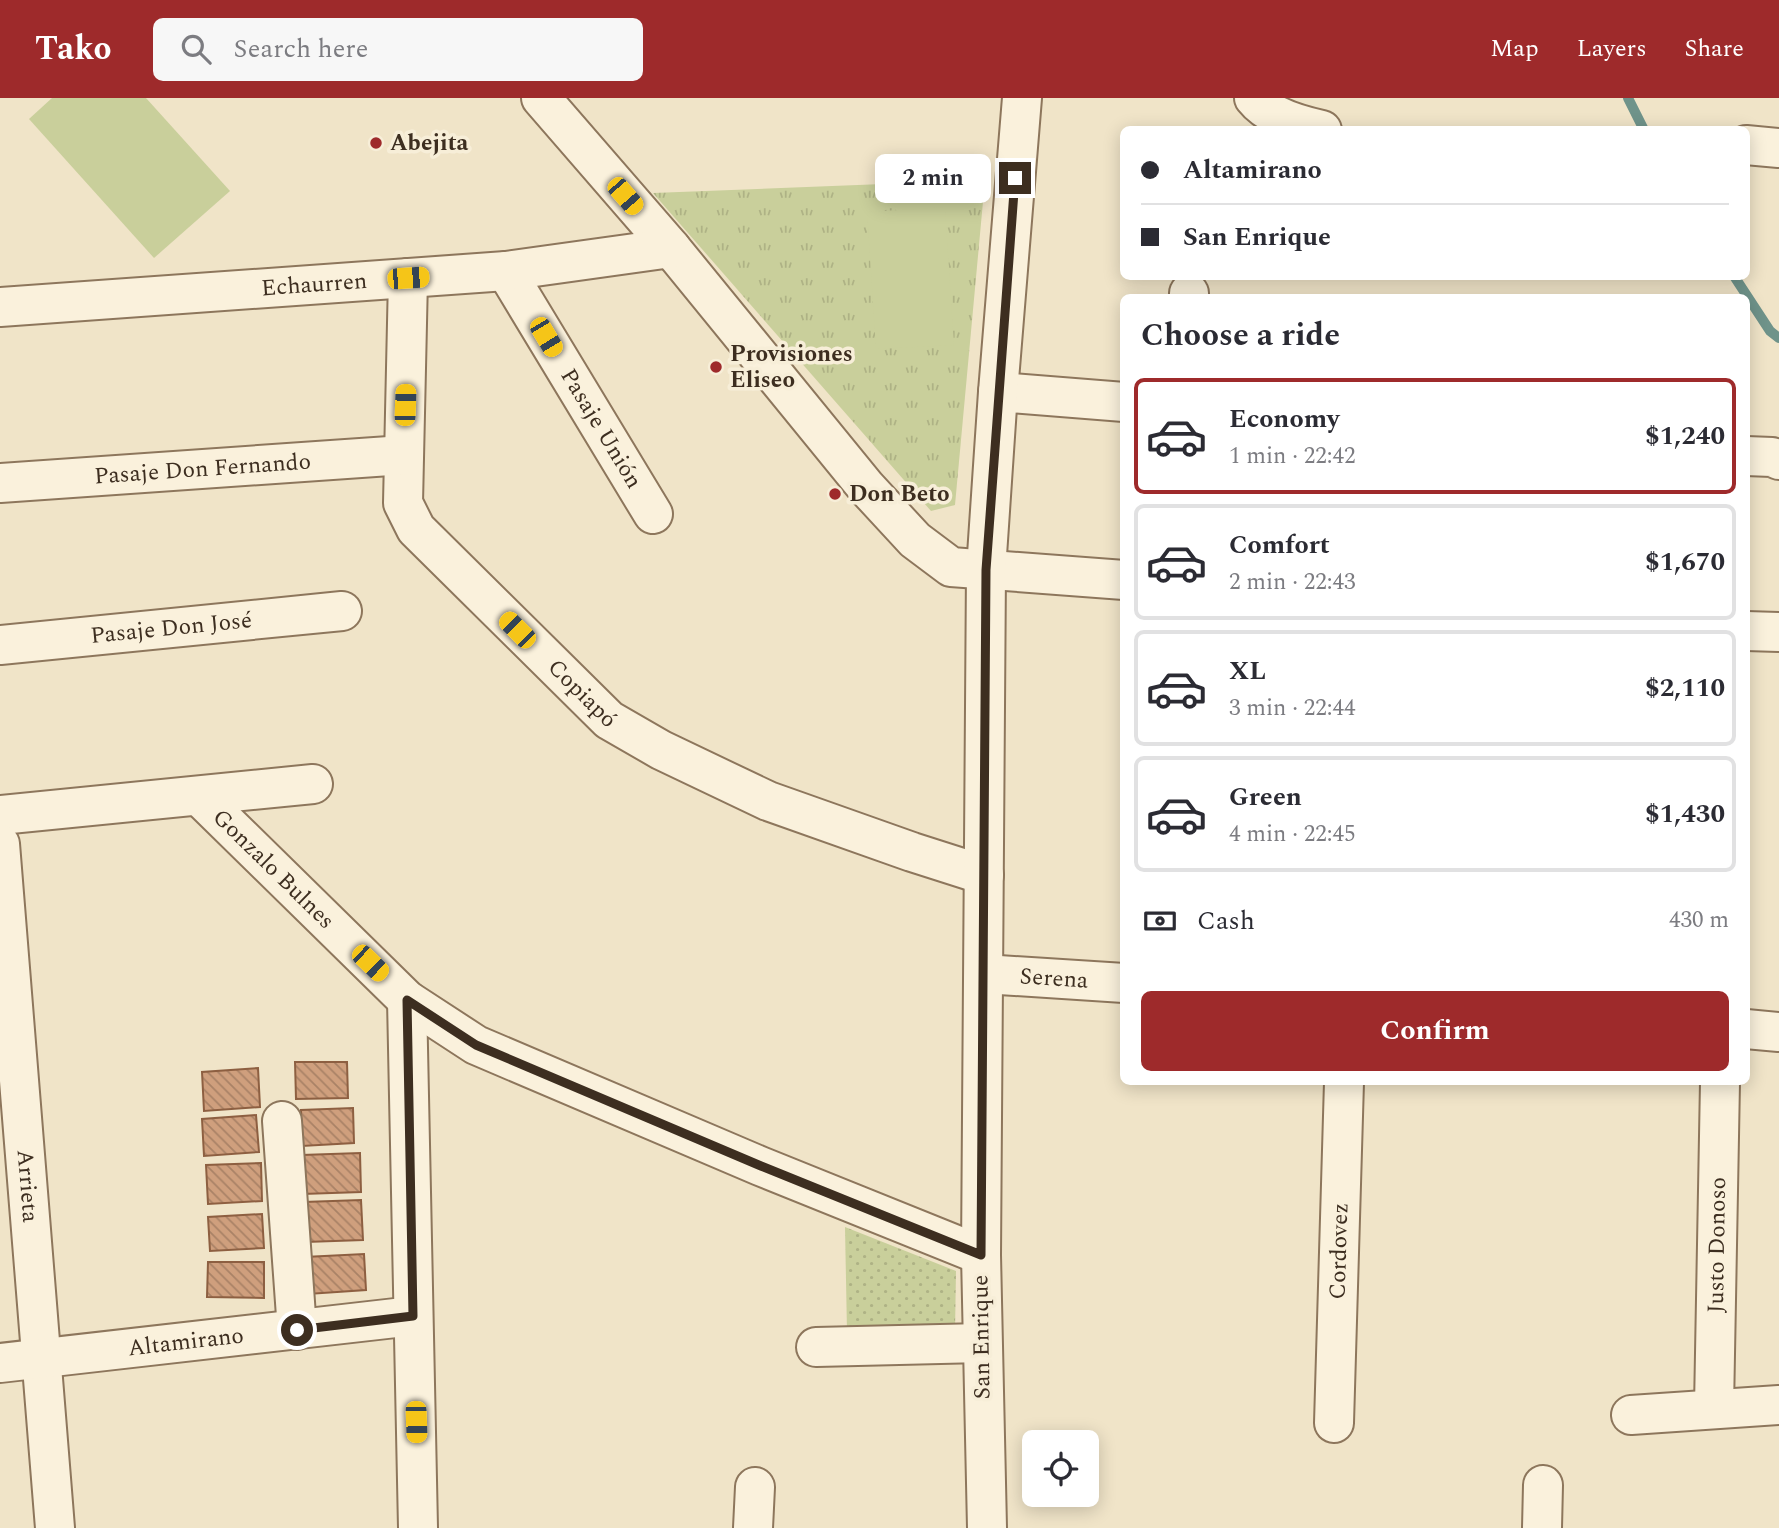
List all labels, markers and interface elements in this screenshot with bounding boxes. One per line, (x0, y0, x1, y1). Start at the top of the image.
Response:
search box (153, 18, 643, 81)
text: Tako (35, 24, 111, 74)
text: Search here (233, 29, 368, 69)
icon: search (177, 30, 215, 68)
text: Map (1490, 31, 1539, 67)
text: Layers (1577, 31, 1647, 67)
text: Share (1685, 31, 1744, 67)
place label: Abejita (390, 126, 469, 161)
marker: Abejita (368, 135, 384, 151)
text: Altamirano (1183, 150, 1322, 190)
callout: 2 min (875, 154, 990, 202)
text: 2 min (902, 161, 964, 196)
route end (999, 162, 1031, 194)
car (604, 173, 647, 219)
text: San Enrique (1183, 217, 1331, 257)
street label: Echaurren (260, 263, 368, 306)
car (387, 266, 430, 290)
text: Choose a ride (1141, 311, 1340, 360)
car (527, 314, 566, 360)
place label: Provisiones Eliseo (730, 337, 853, 398)
marker: Provisiones Eliseo (708, 359, 724, 375)
street label: Pasaje Unión (551, 362, 651, 495)
car (394, 384, 417, 426)
text: Economy (1229, 399, 1339, 439)
icon: car (1145, 405, 1208, 468)
text: $1,240 (1645, 416, 1725, 456)
text: 1 min · 22:42 (1229, 439, 1356, 474)
street label: Pasaje Don Fernando (93, 444, 312, 494)
place label: Don Beto (849, 477, 949, 512)
marker: Don Beto (827, 486, 843, 502)
text: Comfort (1229, 525, 1330, 565)
icon: car (1145, 531, 1208, 594)
text: $1,670 (1645, 542, 1725, 582)
text: 2 min · 22:43 (1229, 565, 1356, 600)
street label: Pasaje Don José (89, 603, 254, 653)
car (495, 608, 540, 652)
street label: Copiapó (539, 651, 625, 736)
text: XL (1229, 651, 1266, 691)
icon: car (1145, 657, 1208, 720)
text: $2,110 (1645, 668, 1725, 708)
text: 3 min · 22:44 (1229, 691, 1356, 726)
text: Green (1229, 777, 1302, 817)
icon: car (1145, 783, 1208, 846)
text: $1,430 (1645, 794, 1725, 834)
street label: Gonzalo Bulnes (204, 801, 343, 938)
text: 4 min · 22:45 (1229, 817, 1356, 852)
text: Cash (1197, 901, 1255, 941)
icon: cash (1141, 902, 1179, 940)
text: 430 m (1669, 903, 1729, 938)
car (348, 941, 393, 985)
street label: Serena (1018, 959, 1089, 998)
button: Confirm (1141, 991, 1729, 1071)
street label: Arrieta (7, 1148, 48, 1224)
street label: Justo Donoso (1698, 1177, 1736, 1313)
street label: Cordovez (1320, 1202, 1358, 1300)
street label: San Enrique (963, 1274, 1001, 1400)
route start (281, 1314, 313, 1346)
street label: Altamirano (126, 1318, 246, 1366)
car (405, 1401, 428, 1443)
map controls (1022, 1430, 1099, 1507)
button: locate (1022, 1430, 1099, 1507)

